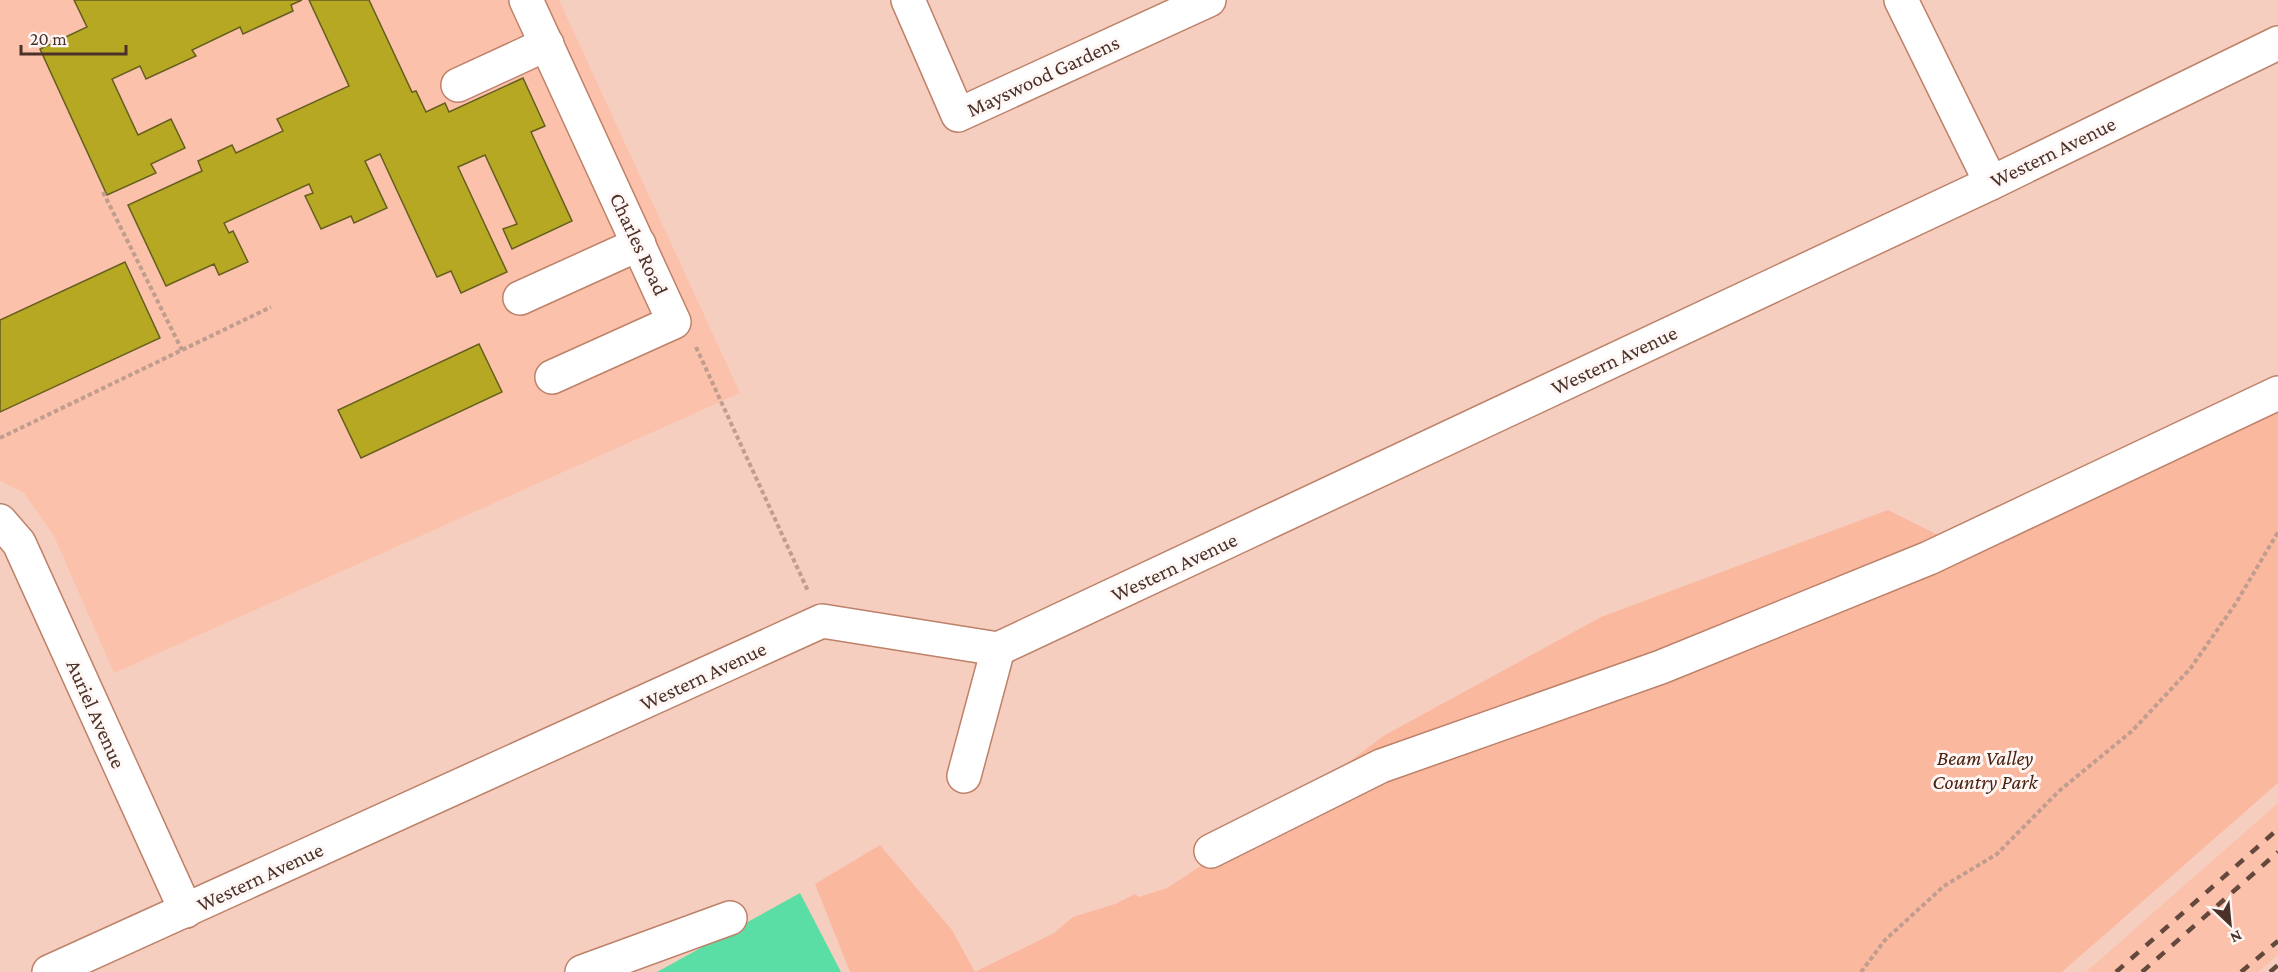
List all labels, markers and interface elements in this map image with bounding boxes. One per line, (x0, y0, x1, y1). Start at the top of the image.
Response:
scale bar (21, 18, 126, 56)
text: 20 m (30, 29, 67, 49)
street label: Mayswood Gardens (963, 30, 1123, 122)
street label: Western Avenue (1986, 111, 2120, 193)
street label: Charles Road (605, 189, 673, 299)
street label: Western Avenue (1547, 320, 1681, 400)
street label: Western Avenue (1107, 527, 1241, 607)
street label: Western Avenue (636, 636, 770, 716)
street label: Auriel Avenue (61, 656, 131, 772)
park label: Beam Valley Country Park (1932, 746, 2039, 794)
street label: Western Avenue (193, 837, 327, 917)
north arrow (2200, 894, 2260, 954)
text: N (2228, 927, 2245, 947)

